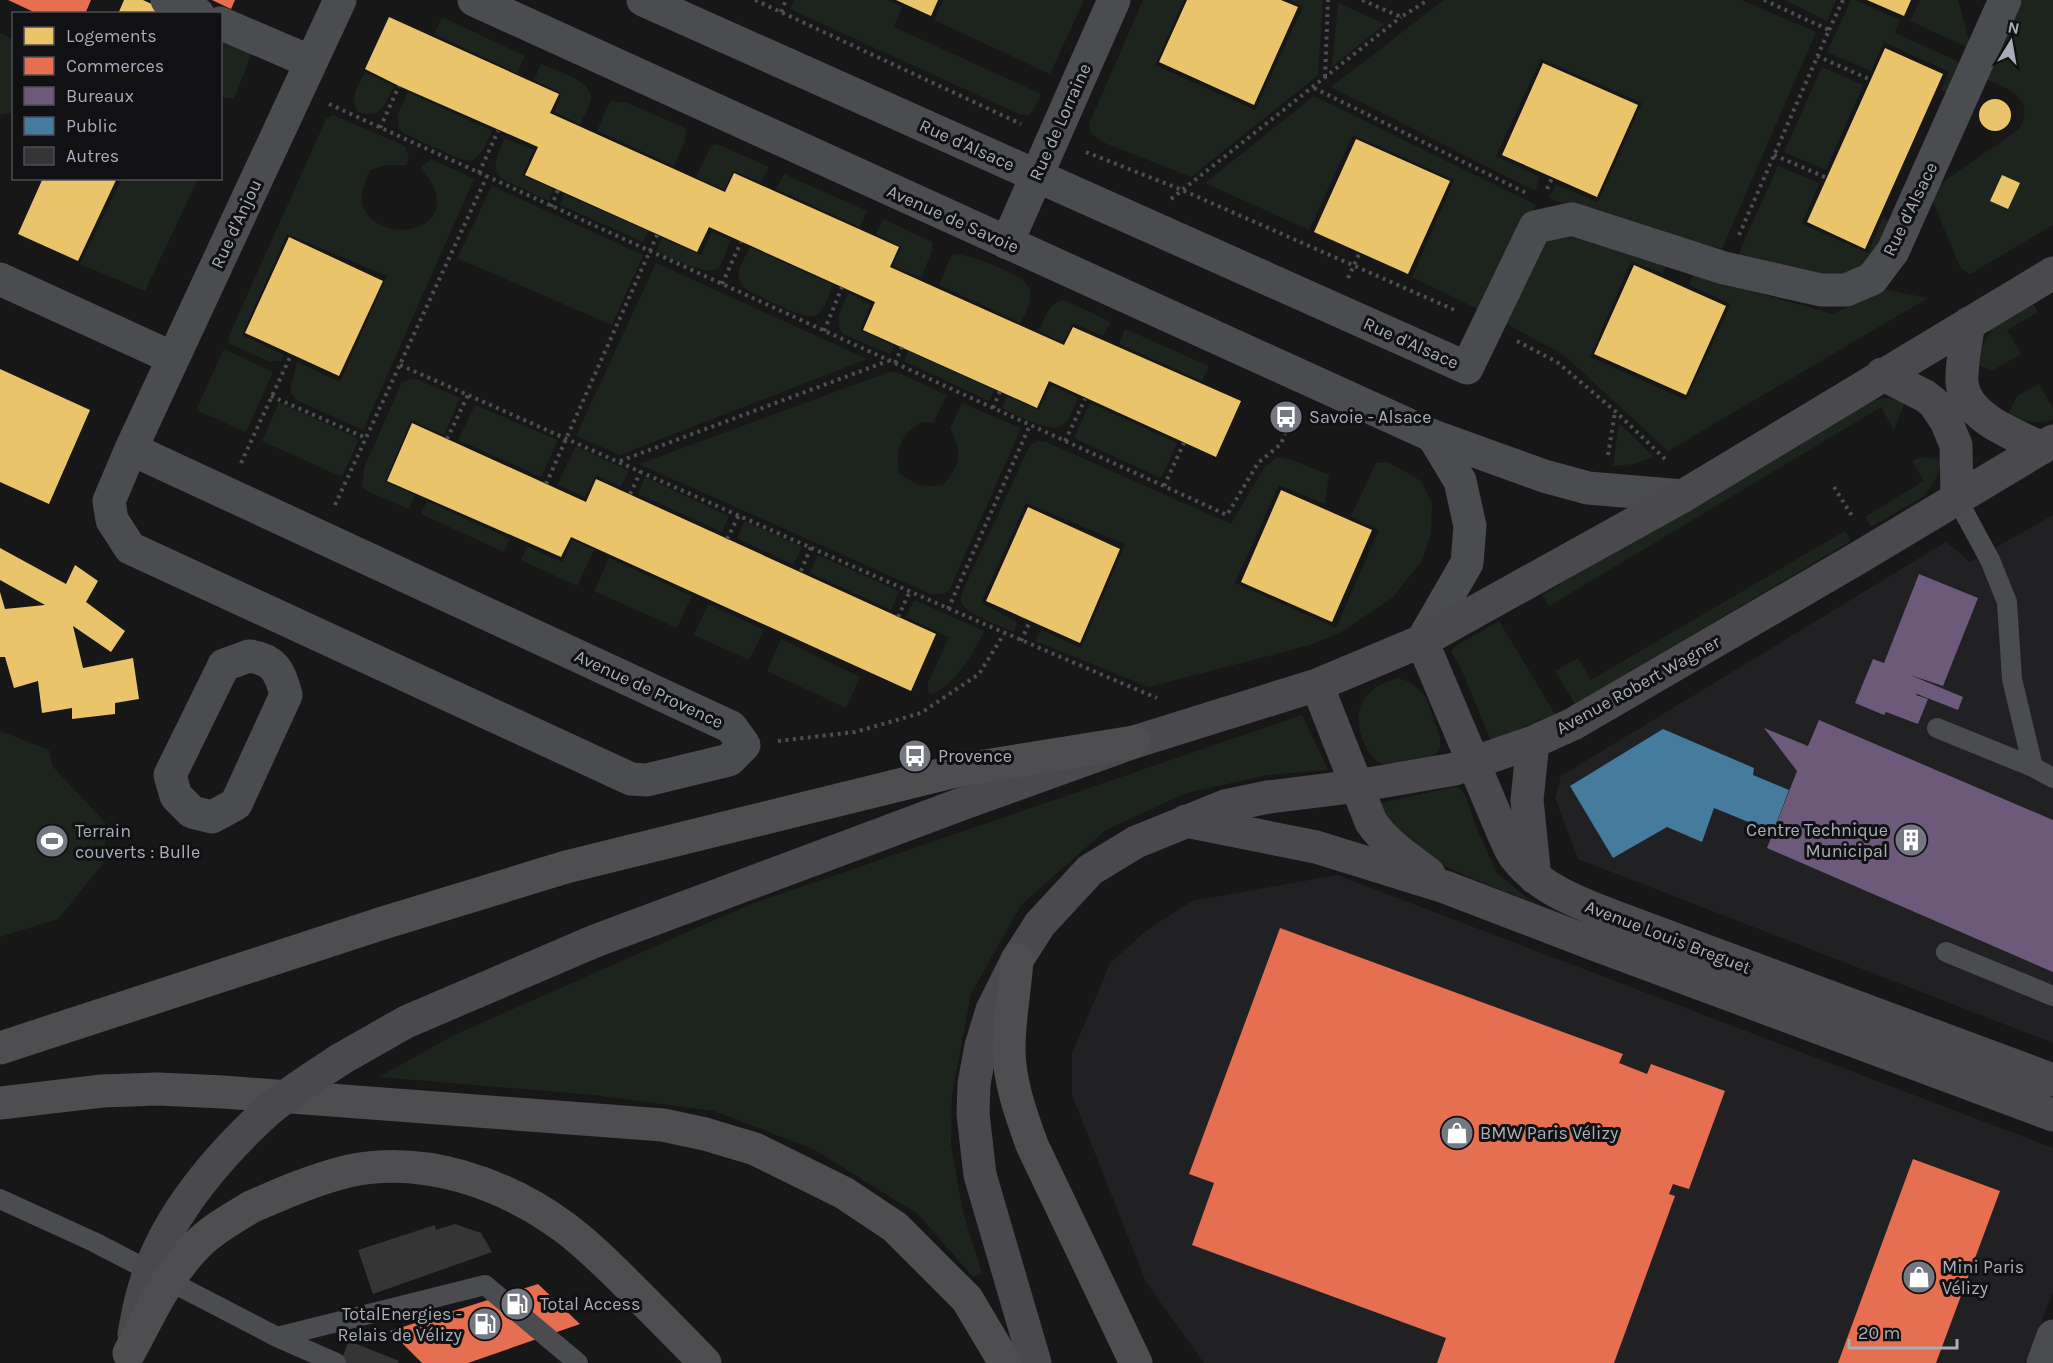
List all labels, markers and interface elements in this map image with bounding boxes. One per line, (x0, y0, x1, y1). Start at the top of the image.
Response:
legend (12, 12, 222, 180)
north arrow (1981, 12, 2041, 72)
text: N (2006, 17, 2021, 38)
text: Logements (66, 25, 157, 47)
text: Commerces (66, 55, 164, 77)
street label: Rue de Lorraine (1024, 60, 1096, 184)
text: Bureaux (66, 85, 134, 107)
street label: Rue d'Alsace (916, 114, 1018, 176)
text: Public (66, 115, 117, 137)
text: Autres (66, 145, 119, 167)
street label: Rue d'Alsace (1878, 158, 1942, 260)
street label: Rue d'Anjou (206, 176, 266, 272)
street label: Avenue de Savoie (884, 180, 1022, 258)
street label: Rue d'Alsace (1360, 312, 1462, 374)
bus stop icon: Savoie - Alsace (1268, 399, 1304, 435)
place label: Savoie - Alsace (1309, 406, 1431, 428)
street label: Avenue Robert Wagner (1552, 631, 1724, 739)
street label: Avenue de Provence (571, 645, 727, 733)
bus stop icon: Provence (897, 738, 933, 774)
place label: Provence (938, 745, 1012, 767)
place label: Centre Technique Municipal (1746, 819, 1888, 862)
place label: Terrain couverts : Bulle (75, 820, 200, 863)
building icon: Centre Technique Municipal (1893, 822, 1929, 858)
sports icon: Terrain couverts : Bulle (34, 823, 70, 859)
street label: Avenue Louis Breguet (1582, 895, 1754, 979)
shop icon: BMW Paris Vélizy (1439, 1115, 1475, 1151)
place label: BMW Paris Vélizy (1480, 1122, 1619, 1144)
place label: Mini Paris Vélizy (1942, 1256, 2024, 1299)
shop icon: Mini Paris Vélizy (1901, 1259, 1937, 1295)
fuel station icon: Total Access (499, 1286, 535, 1322)
place label: Total Access (540, 1293, 641, 1315)
place label: TotalEnergies - Relais de Vélizy (337, 1303, 463, 1346)
fuel station icon: TotalEnergies - Relais de Vélizy (467, 1306, 503, 1342)
scale bar (1849, 1312, 1957, 1350)
text: 20 m (1858, 1322, 1900, 1344)

